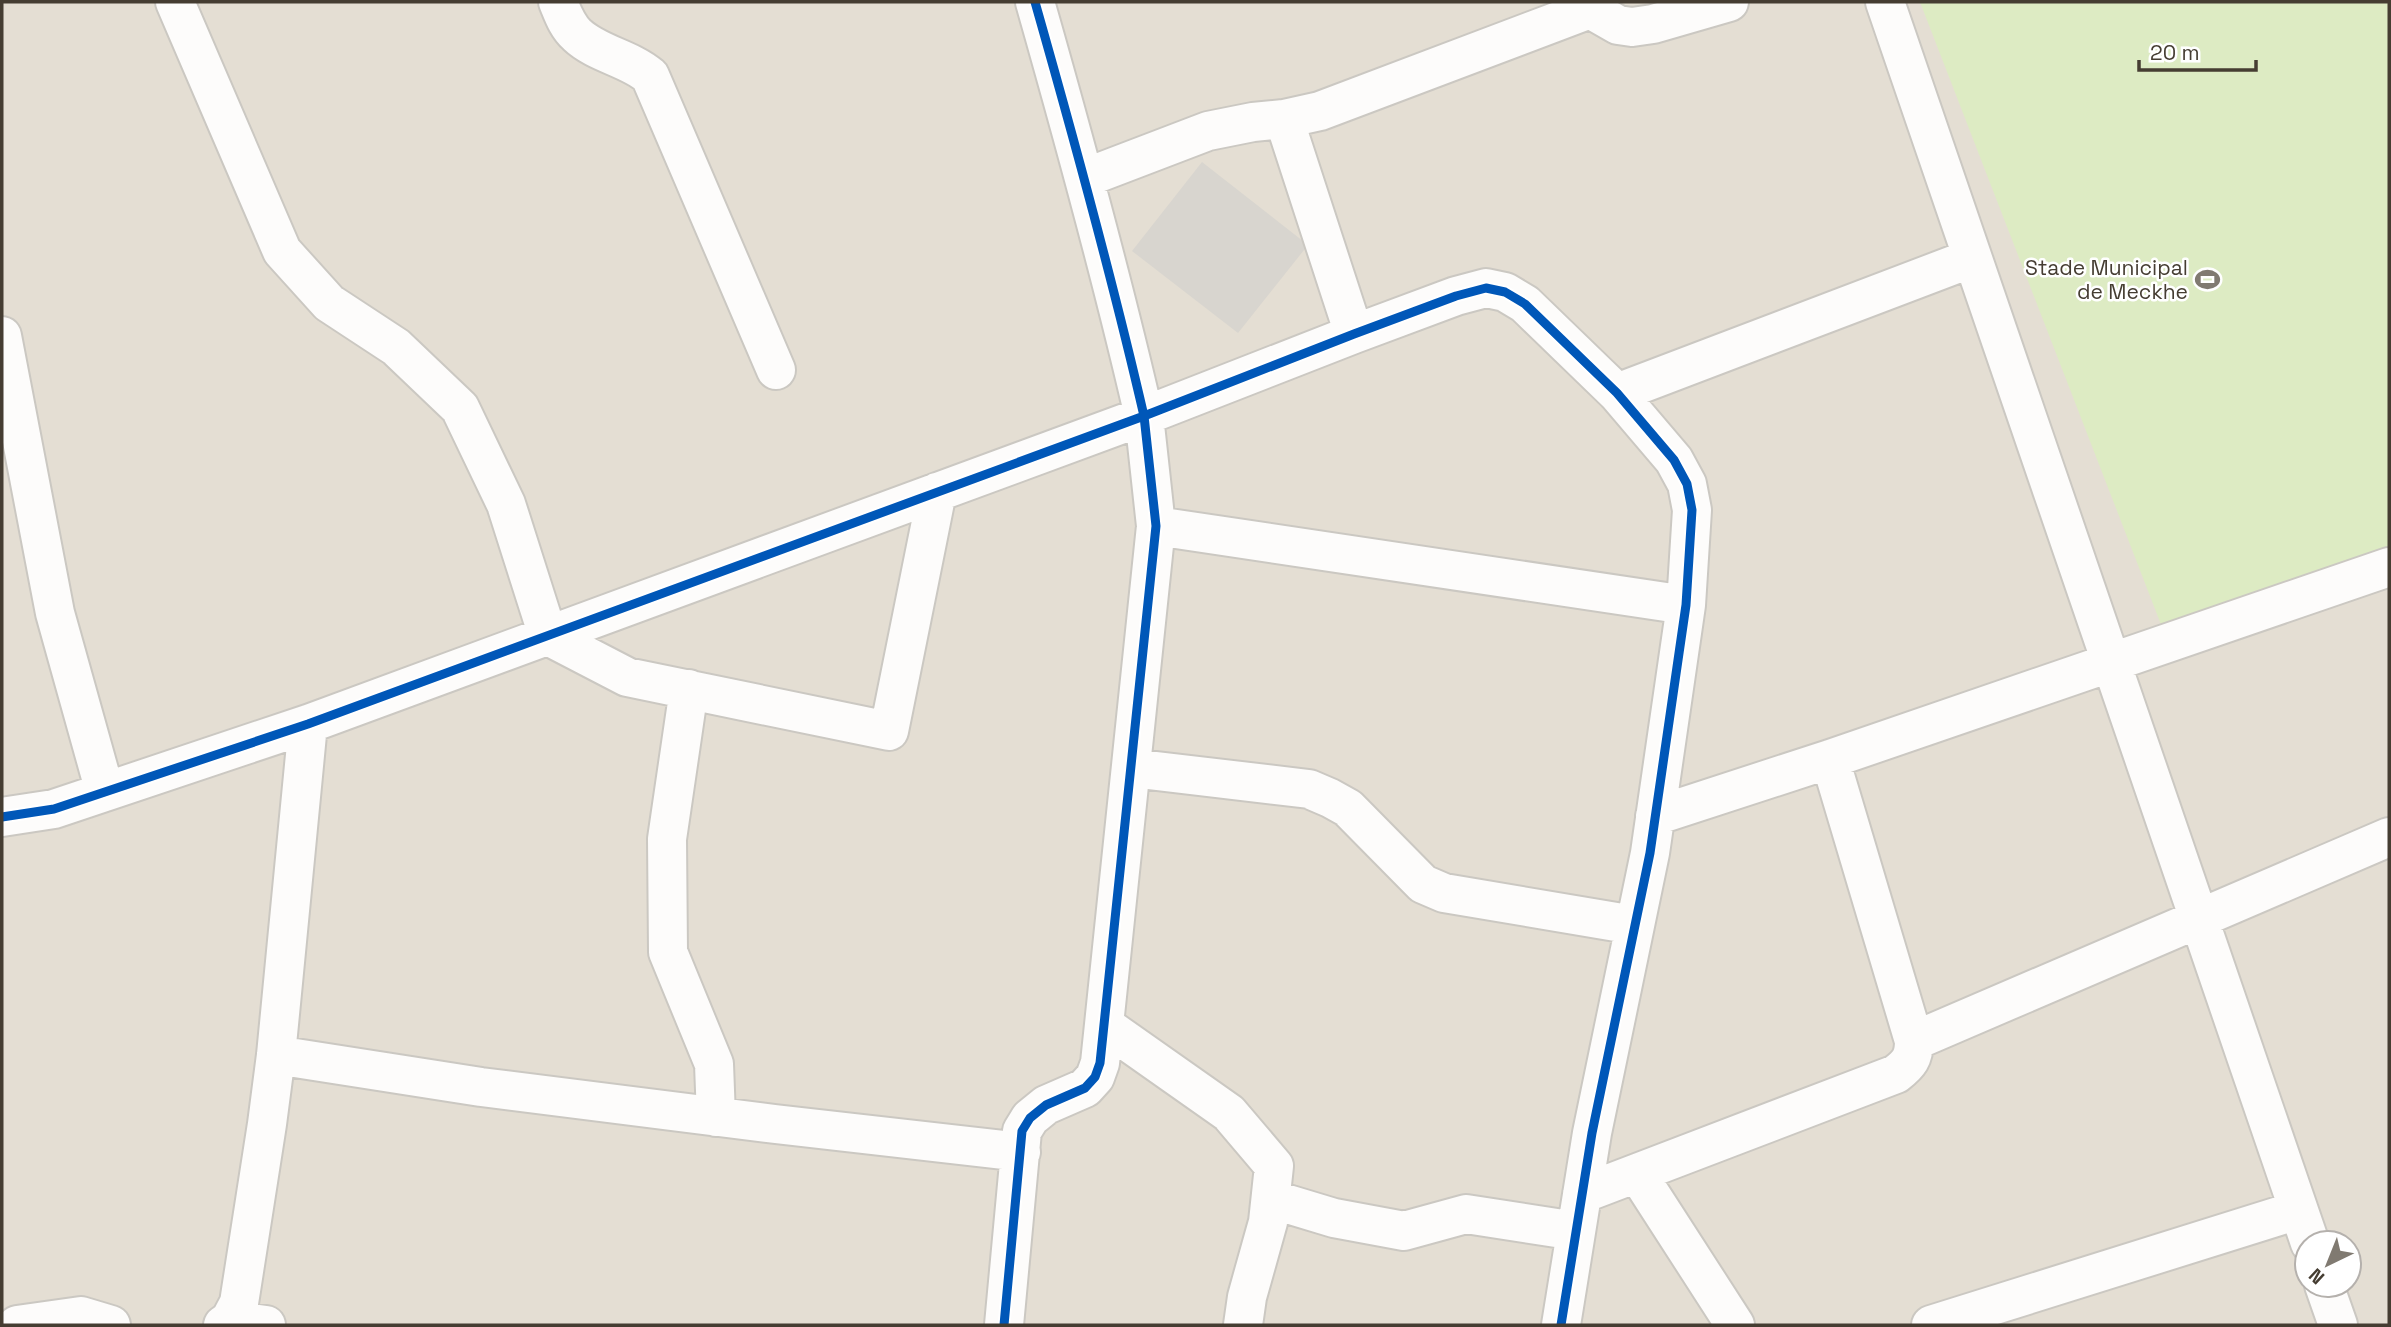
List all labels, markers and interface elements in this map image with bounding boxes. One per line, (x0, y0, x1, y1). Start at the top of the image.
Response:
scale bar (2139, 28, 2256, 72)
text: 20 m (2150, 39, 2200, 66)
place label: Stade Municipal de Meckhe (2025, 254, 2188, 305)
sports icon: Stade Municipal de Meckhe (2194, 265, 2222, 293)
north arrow (2293, 1229, 2363, 1299)
text: N (2304, 1263, 2330, 1290)

